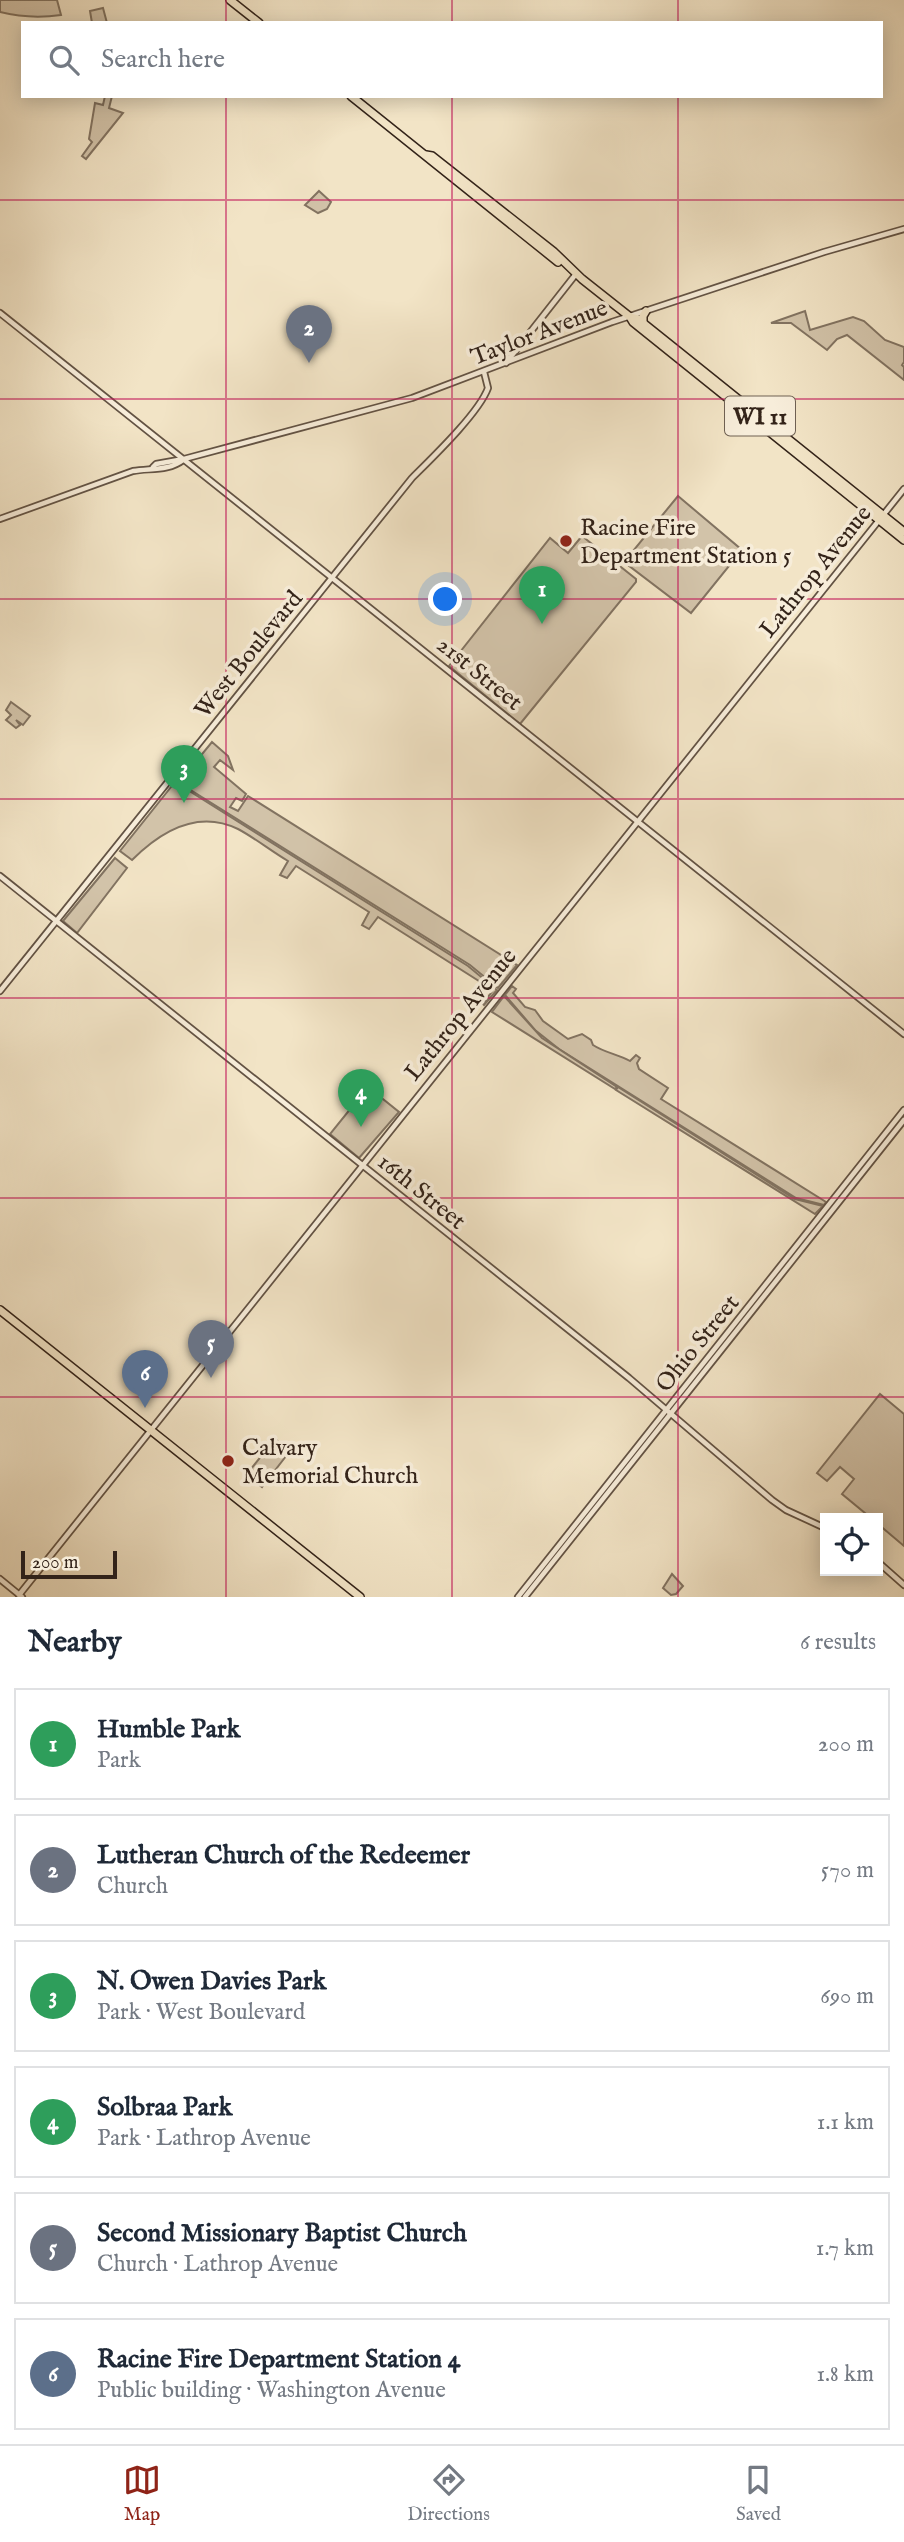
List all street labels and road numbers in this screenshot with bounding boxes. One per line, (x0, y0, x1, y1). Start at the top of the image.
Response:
street label: Taylor Avenue (467, 293, 612, 374)
road number: WI 11 (725, 396, 795, 436)
street label: Lathrop Avenue (753, 499, 879, 645)
street label: West Boulevard (188, 584, 310, 725)
street label: 21st Street (430, 630, 528, 718)
street label: Lathrop Avenue (398, 942, 524, 1088)
street label: 16th Street (371, 1147, 472, 1237)
street label: Ohio Street (649, 1289, 747, 1399)

